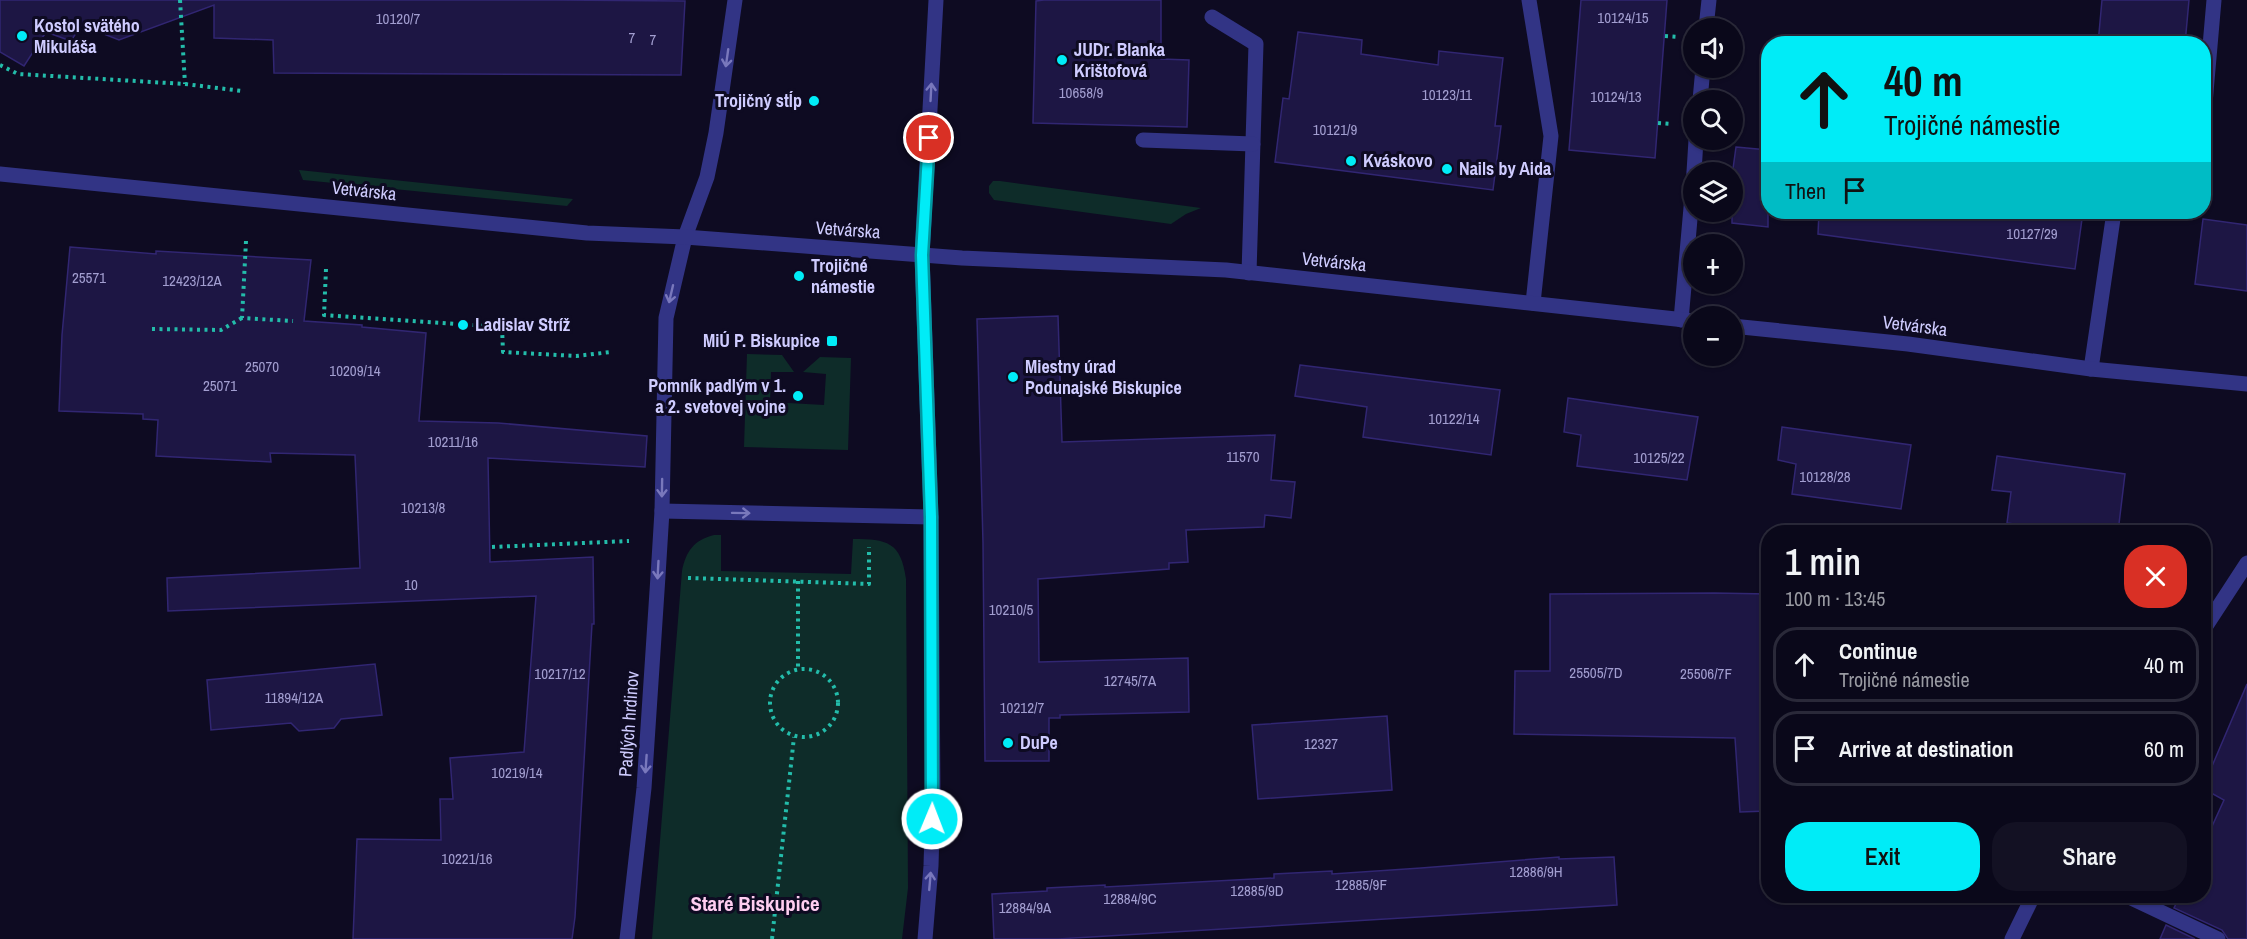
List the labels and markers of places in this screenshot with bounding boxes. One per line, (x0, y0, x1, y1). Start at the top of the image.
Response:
place label: Kostol svätého Mikuláša (34, 13, 140, 59)
marker: Kostol svätého Mikuláša (15, 29, 29, 43)
place label: JUDr. Blanka Krištofová (1074, 37, 1166, 83)
marker: JUDr. Blanka Krištofová (1055, 53, 1069, 67)
place label: Trojičný stĺp (715, 88, 802, 113)
marker: Trojičný stĺp (807, 94, 821, 108)
pin (903, 112, 954, 163)
place label: Kváskovo (1363, 148, 1433, 173)
marker: Kváskovo (1344, 154, 1358, 168)
place label: Nails by Aida (1459, 156, 1552, 181)
marker: Nails by Aida (1440, 162, 1454, 176)
place label: Trojičné námestie (811, 253, 875, 299)
marker: Trojičné námestie (792, 269, 806, 283)
place label: Ladislav Stríž (475, 312, 571, 337)
marker: Ladislav Stríž (456, 318, 470, 332)
place label: MiÚ P. Biskupice (703, 328, 820, 353)
marker: MiÚ P. Biskupice (825, 334, 839, 348)
place label: Miestny úrad Podunajské Biskupice (1025, 354, 1182, 400)
marker: Miestny úrad Podunajské Biskupice (1006, 370, 1020, 384)
place label: Pomník padlým v 1. a 2. svetovej vojne (648, 373, 786, 419)
marker: Pomník padlým v 1. a 2. svetovej vojne (791, 389, 805, 403)
place label: DuPe (1020, 730, 1058, 755)
marker: DuPe (1001, 736, 1015, 750)

